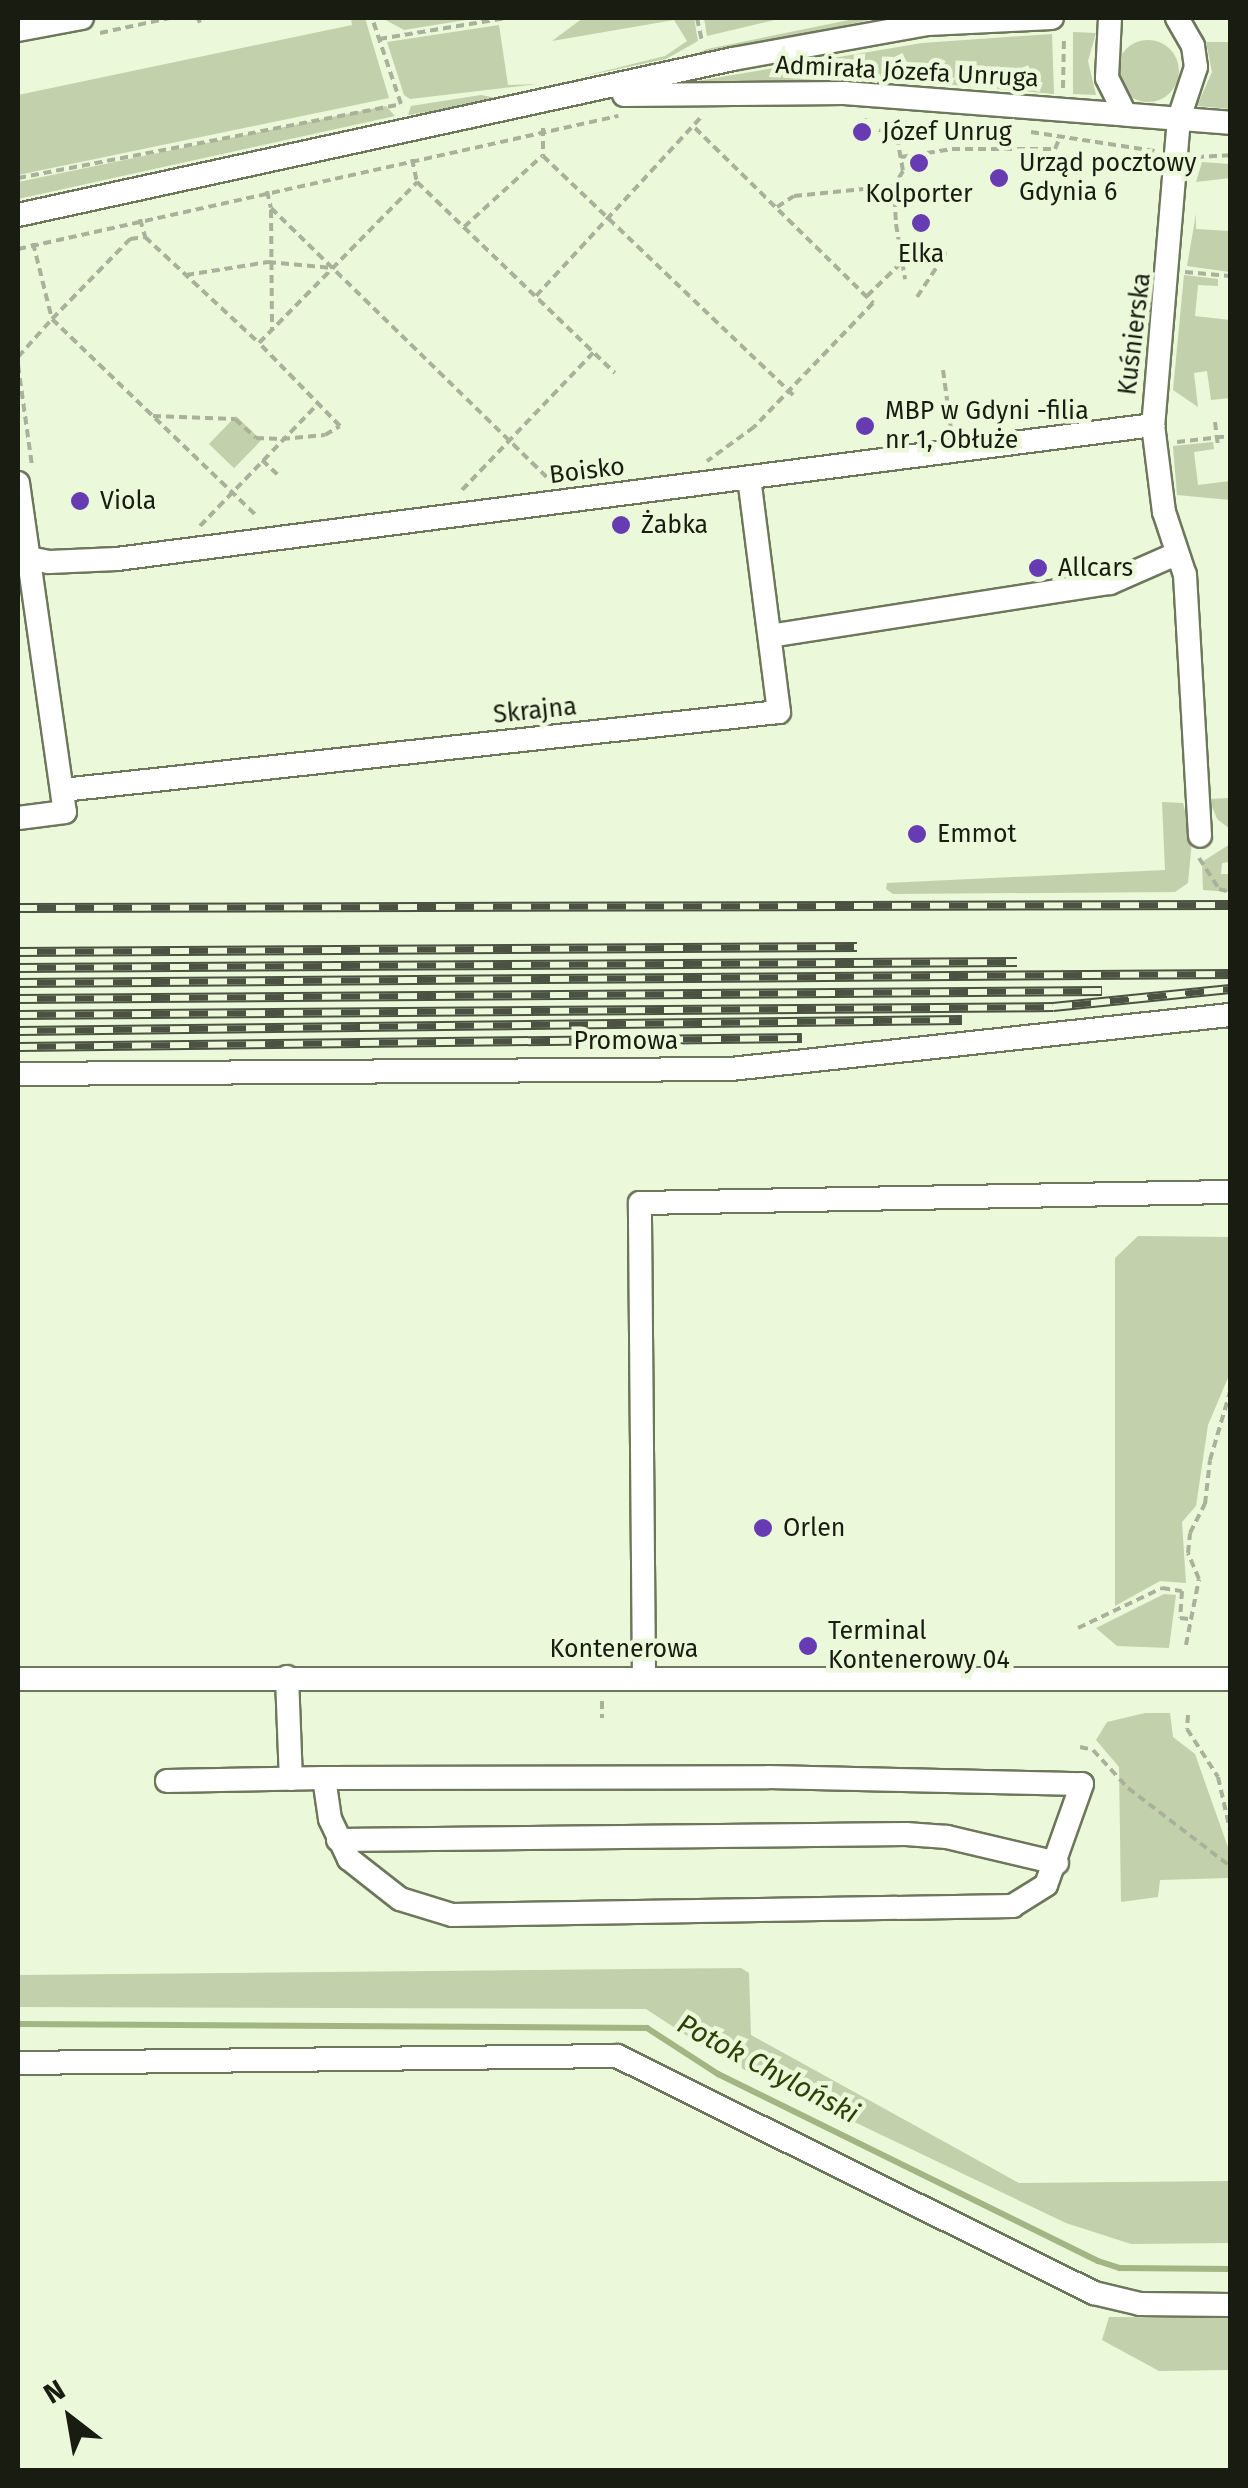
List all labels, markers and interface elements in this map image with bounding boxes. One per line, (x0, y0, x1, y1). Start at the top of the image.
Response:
street label: Admirała Józefa Unruga (775, 50, 1039, 94)
place label: Józef Unrug (882, 117, 1012, 147)
marker: Józef Unrug (851, 121, 873, 143)
place label: Urząd pocztowy Gdynia 6 (1019, 149, 1196, 208)
marker: Kolporter (908, 152, 930, 174)
marker: Urząd pocztowy Gdynia 6 (988, 167, 1010, 189)
place label: Kolporter (865, 179, 973, 209)
marker: Elka (910, 212, 932, 234)
place label: Elka (898, 239, 944, 269)
street label: Kuśnierska (1113, 271, 1157, 397)
place label: MBP w Gdyni -filia nr 1, Obłuże (885, 397, 1089, 456)
marker: MBP w Gdyni -filia nr 1, Obłuże (854, 415, 876, 437)
street label: Boisko (548, 451, 626, 491)
place label: Viola (100, 486, 156, 516)
marker: Viola (69, 490, 91, 512)
place label: Żabka (641, 510, 708, 540)
marker: Żabka (610, 514, 632, 536)
place label: Allcars (1058, 553, 1133, 583)
marker: Allcars (1027, 557, 1049, 579)
street label: Skrajna (492, 692, 578, 730)
place label: Emmot (937, 819, 1017, 849)
marker: Emmot (906, 823, 928, 845)
street label: Promowa (574, 1026, 678, 1056)
place label: Orlen (783, 1513, 845, 1543)
marker: Orlen (752, 1517, 774, 1539)
place label: Terminal Kontenerowy 04 (828, 1617, 1010, 1676)
street label: Kontenerowa (550, 1634, 698, 1664)
marker: Terminal Kontenerowy 04 (797, 1635, 819, 1657)
water label: Potok Chyloński (671, 2007, 865, 2131)
north arrow (20, 2368, 120, 2468)
text: N (38, 2373, 71, 2411)

